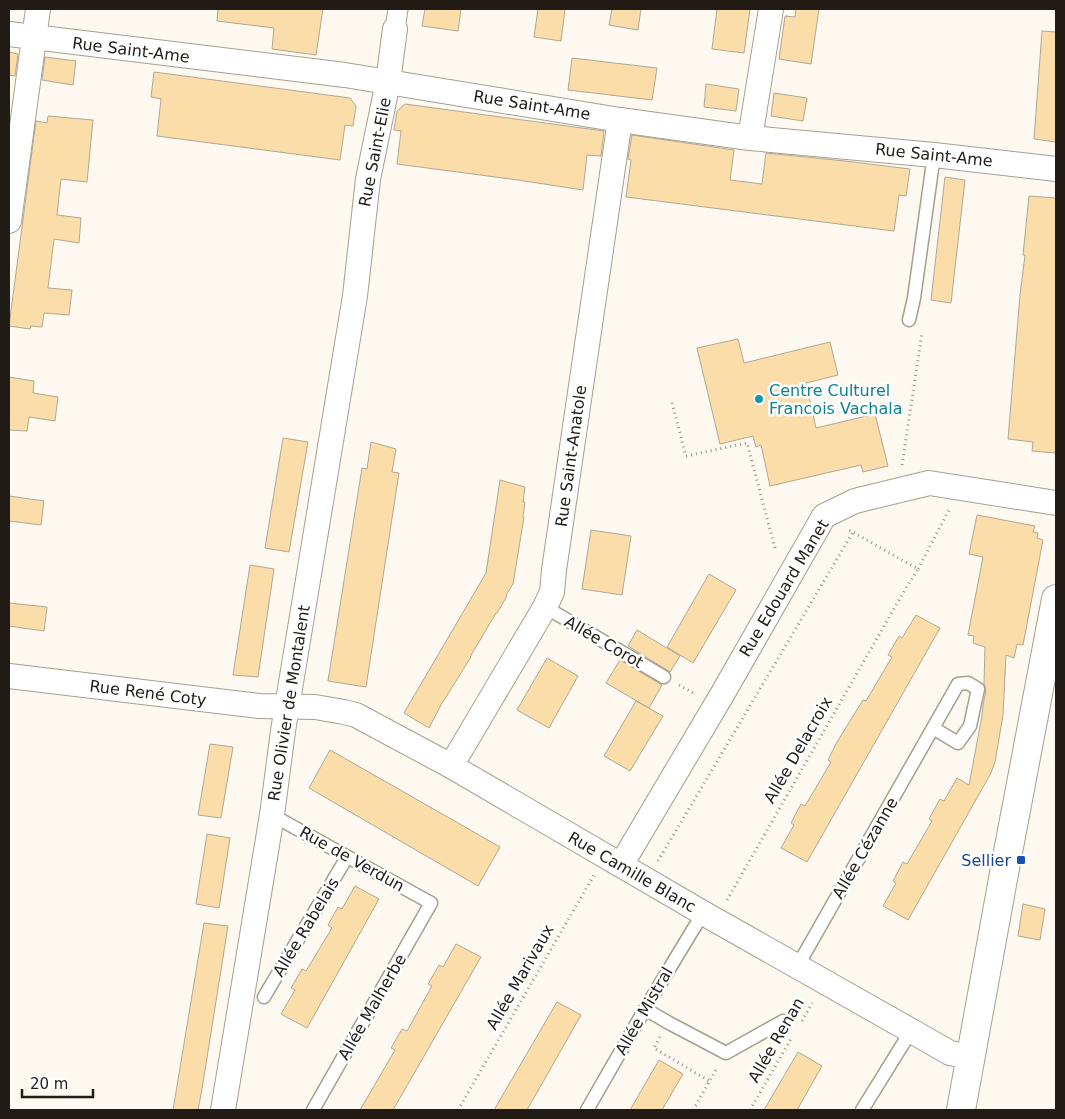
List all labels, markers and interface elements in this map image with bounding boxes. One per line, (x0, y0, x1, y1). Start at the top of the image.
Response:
street label: Rue Saint-Ame (71, 33, 191, 67)
street label: Rue Saint-Ame (472, 86, 592, 124)
street label: Rue Saint-Elie (355, 96, 395, 208)
street label: Rue Saint-Ame (874, 139, 994, 171)
place label: Centre Culturel Francois Vachala (769, 381, 903, 418)
street label: Rue Saint-Anatole (552, 384, 590, 528)
marker: Centre Culturel Francois Vachala (753, 393, 765, 405)
street label: Rue Edouard Manet (735, 516, 833, 660)
street label: Rue Olivier de Montalent (264, 604, 314, 802)
street label: Allée Corot (561, 612, 647, 672)
street label: Rue René Coty (89, 676, 207, 710)
street label: Allée Delacroix (760, 693, 836, 807)
street label: Allée Cézanne (828, 794, 902, 902)
street label: Rue de Verdun (296, 822, 408, 896)
street label: Rue Camille Blanc (565, 828, 699, 916)
place label: Sellier (961, 851, 1011, 870)
marker: Sellier (1015, 854, 1027, 866)
street label: Allée Rabelais (269, 874, 343, 980)
street label: Allée Marivaux (482, 921, 558, 1033)
street label: Allée Malherbe (334, 951, 410, 1063)
street label: Allée Mistral (611, 964, 677, 1058)
street label: Allée Renan (744, 994, 808, 1086)
scale bar (22, 1066, 94, 1098)
text: 20 m (30, 1075, 68, 1093)

